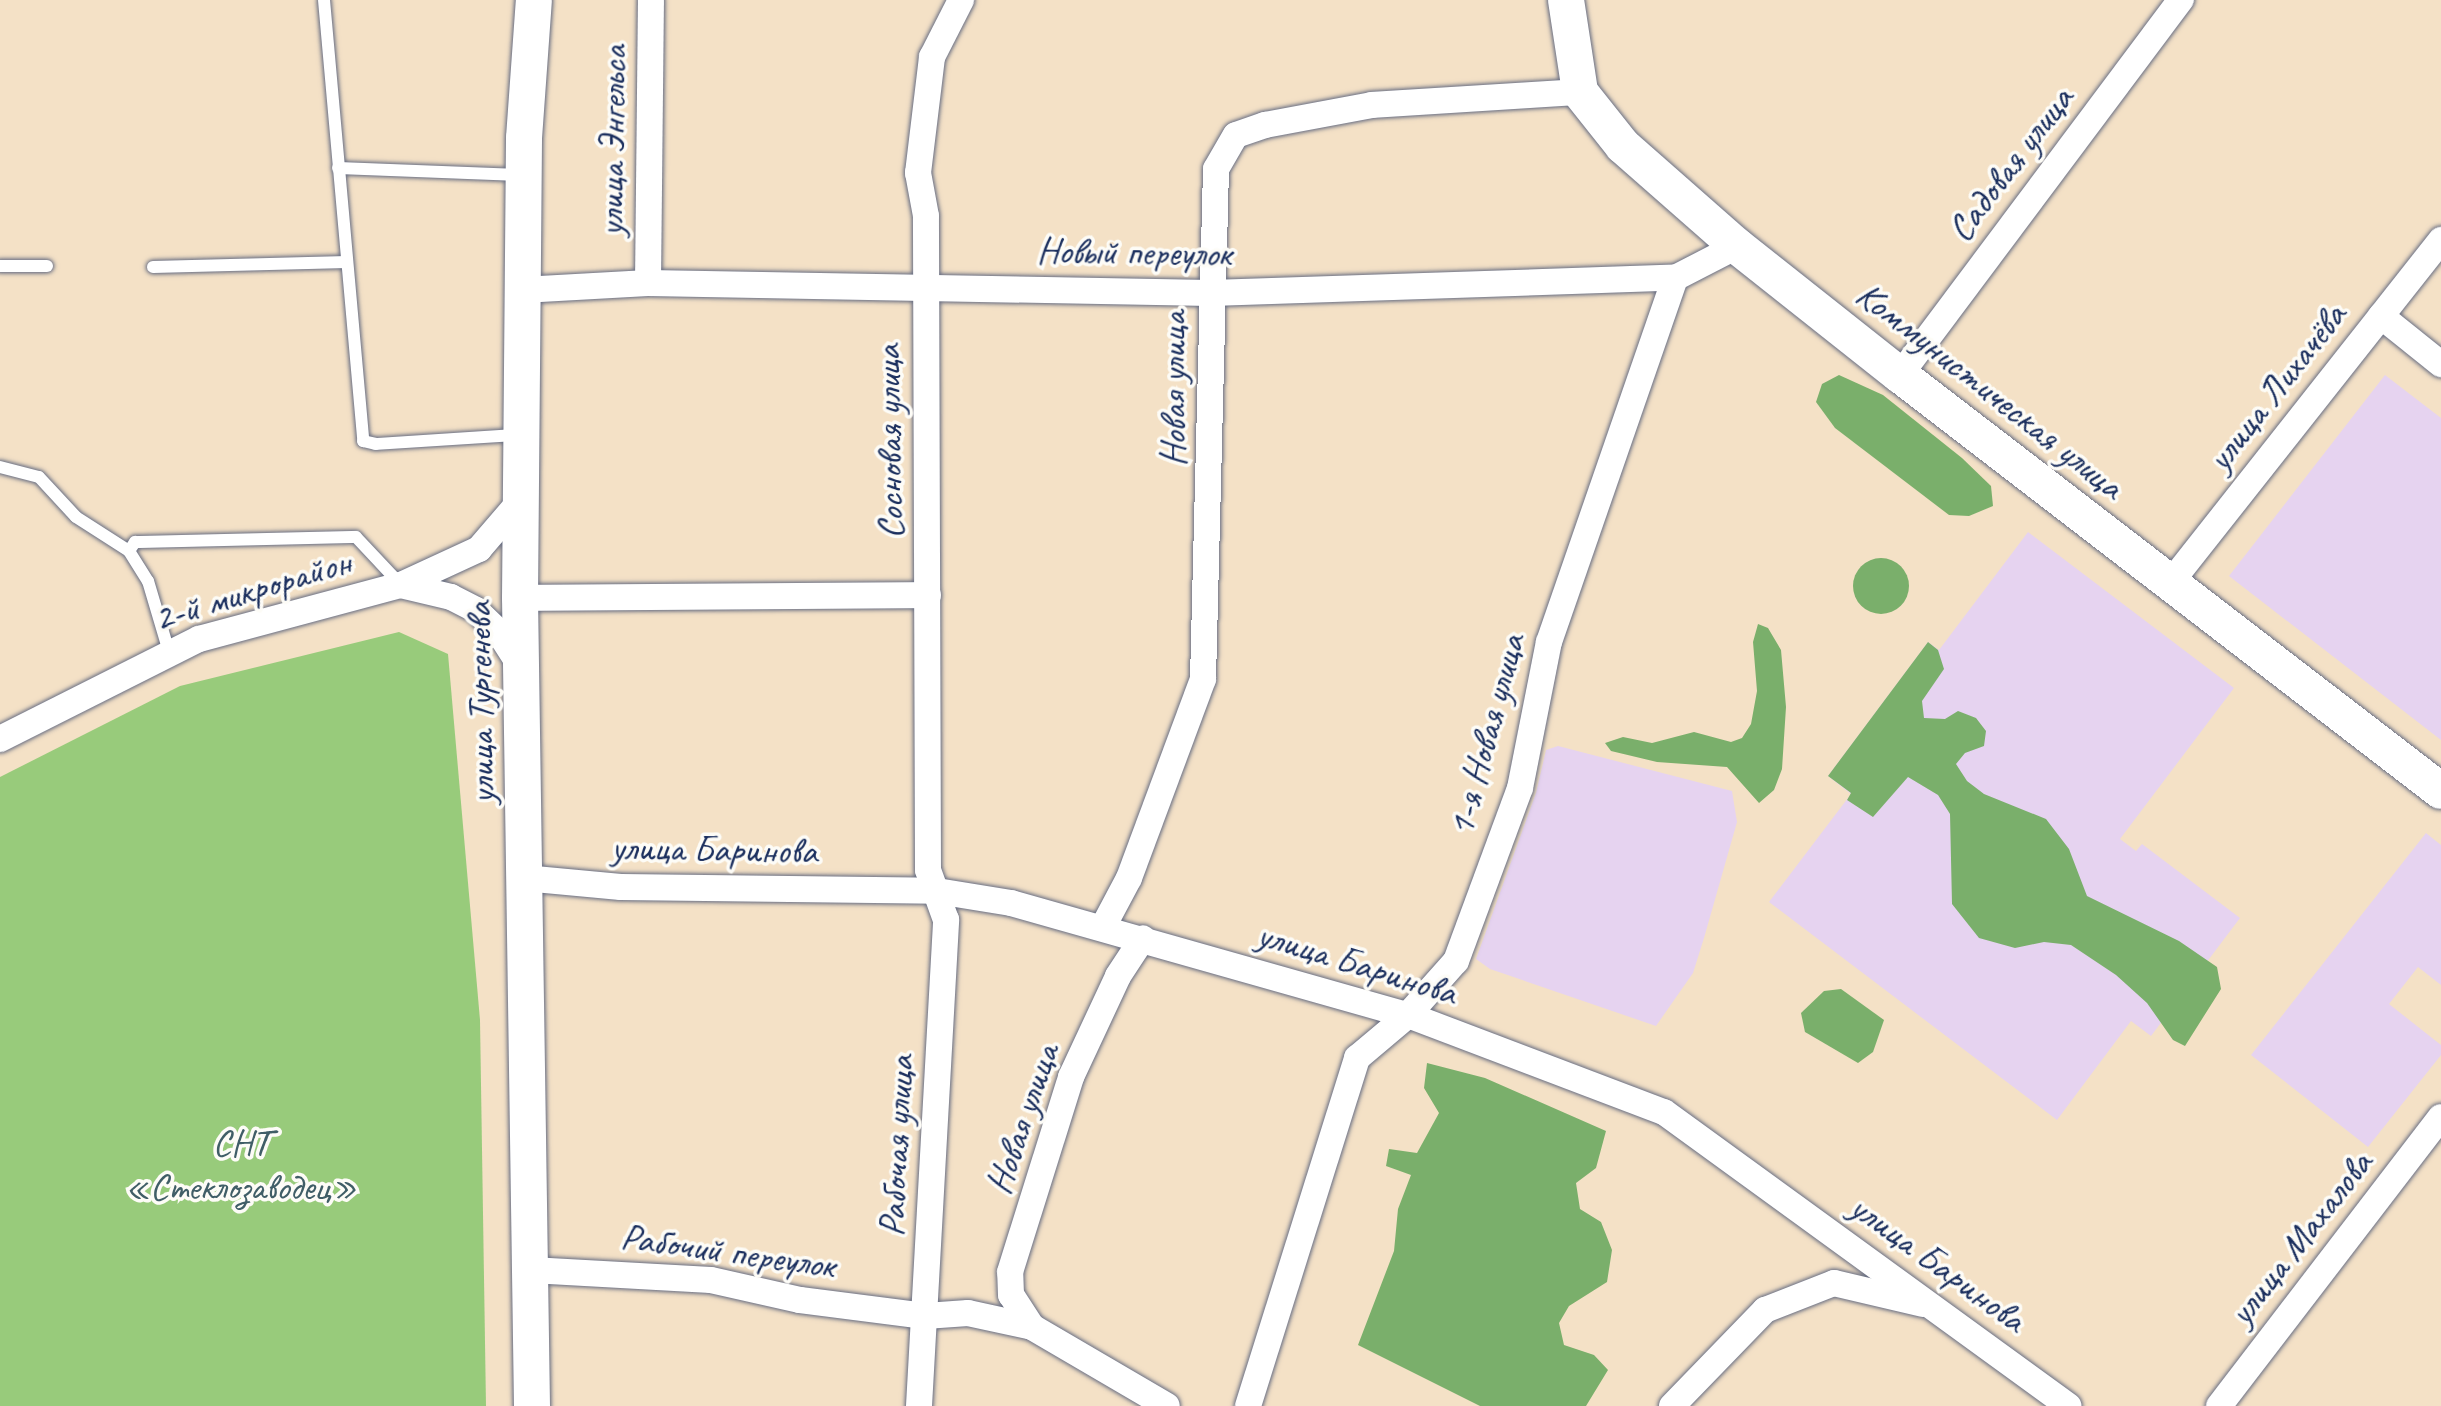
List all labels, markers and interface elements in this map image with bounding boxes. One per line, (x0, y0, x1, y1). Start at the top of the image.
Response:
street label: улица Энгельса (588, 44, 636, 238)
street label: Садовая улица (1936, 77, 2084, 251)
street label: Новый переулок (1036, 228, 1232, 276)
street label: Коммунистическая улица (1846, 271, 2134, 509)
street label: улица Лихачёва (2196, 293, 2356, 481)
street label: Новая улица (1150, 311, 1196, 467)
street label: Сосновая улица (864, 343, 914, 541)
street label: 2-й микрорайон (148, 538, 356, 642)
street label: улица Тургенева (455, 601, 505, 805)
street label: 1-я Новая улица (1437, 628, 1535, 842)
street label: улица Баринова (611, 824, 817, 874)
street label: улица Баринова (1252, 911, 1462, 1015)
street label: Новая улица (975, 1037, 1069, 1201)
street label: Рабочая улица (868, 1053, 924, 1239)
park label: СНТ «Стеклозаводец» (125, 1120, 357, 1210)
street label: улица Махалова (2218, 1142, 2382, 1334)
street label: улица Баринова (1841, 1184, 2035, 1342)
street label: Рабочий переулок (618, 1213, 838, 1289)

